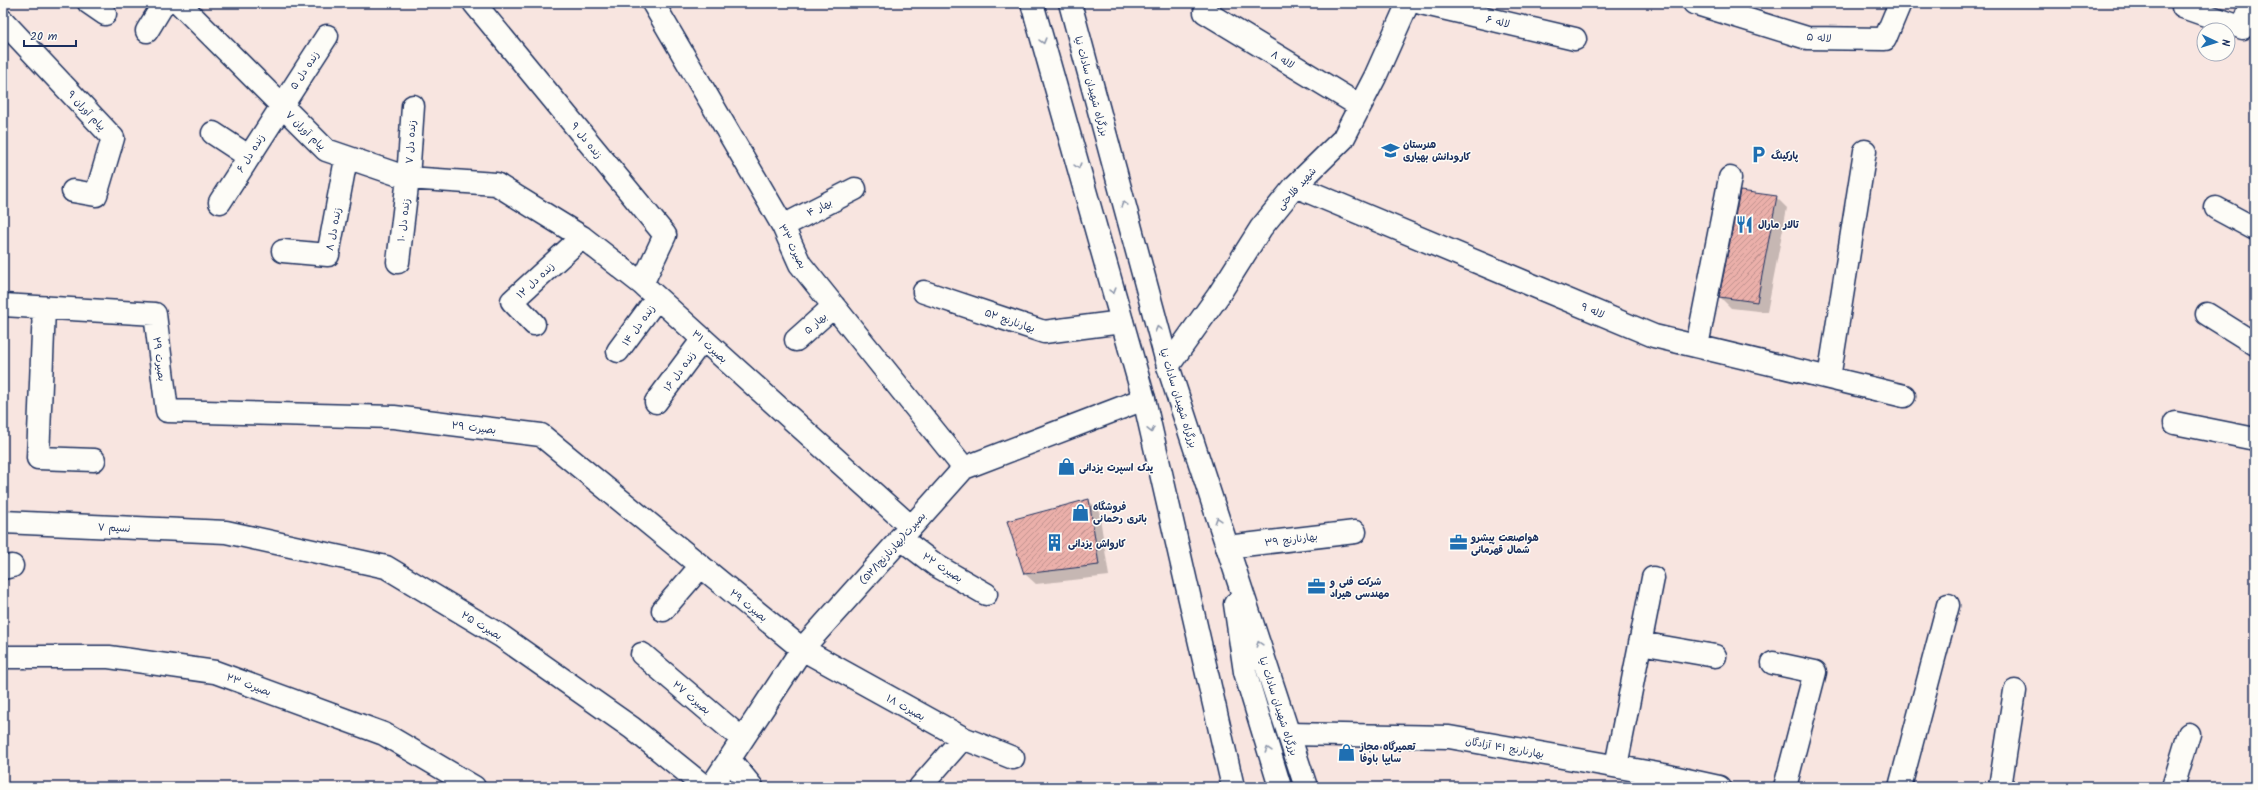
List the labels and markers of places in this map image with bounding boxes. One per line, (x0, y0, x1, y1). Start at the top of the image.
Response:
place label: هنرستان کارودانش بهیاری (1403, 137, 1471, 165)
school or university icon: هنرستان کارودانش بهیاری (1380, 140, 1400, 160)
parking icon: پارکینگ (1748, 145, 1768, 165)
place label: پارکینگ (1771, 148, 1798, 164)
restaurant icon: تالار مارال (1735, 214, 1755, 234)
place label: تالار مارال (1758, 217, 1800, 233)
shop icon: یدک اسپرت یزدانی (1056, 457, 1076, 477)
place label: یدک اسپرت یزدانی (1079, 460, 1153, 476)
place label: فروشگاه باتری رحمانی (1093, 499, 1147, 527)
shop icon: فروشگاه باتری رحمانی (1070, 502, 1090, 522)
place label: هواصنعت پیشرو شمال قهرمانی (1470, 530, 1539, 558)
building icon: کارواش یزدانی (1045, 533, 1065, 553)
office icon: هواصنعت پیشرو شمال قهرمانی (1448, 533, 1468, 553)
place label: کارواش یزدانی (1068, 536, 1126, 552)
place label: شرکت فنی و مهندسی هیراد (1329, 574, 1389, 602)
office icon: شرکت فنی و مهندسی هیراد (1307, 577, 1327, 597)
place label: تعمیرگاه مجاز سایپا باوفا (1359, 739, 1417, 767)
shop icon: تعمیرگاه مجاز سایپا باوفا (1337, 742, 1357, 762)

